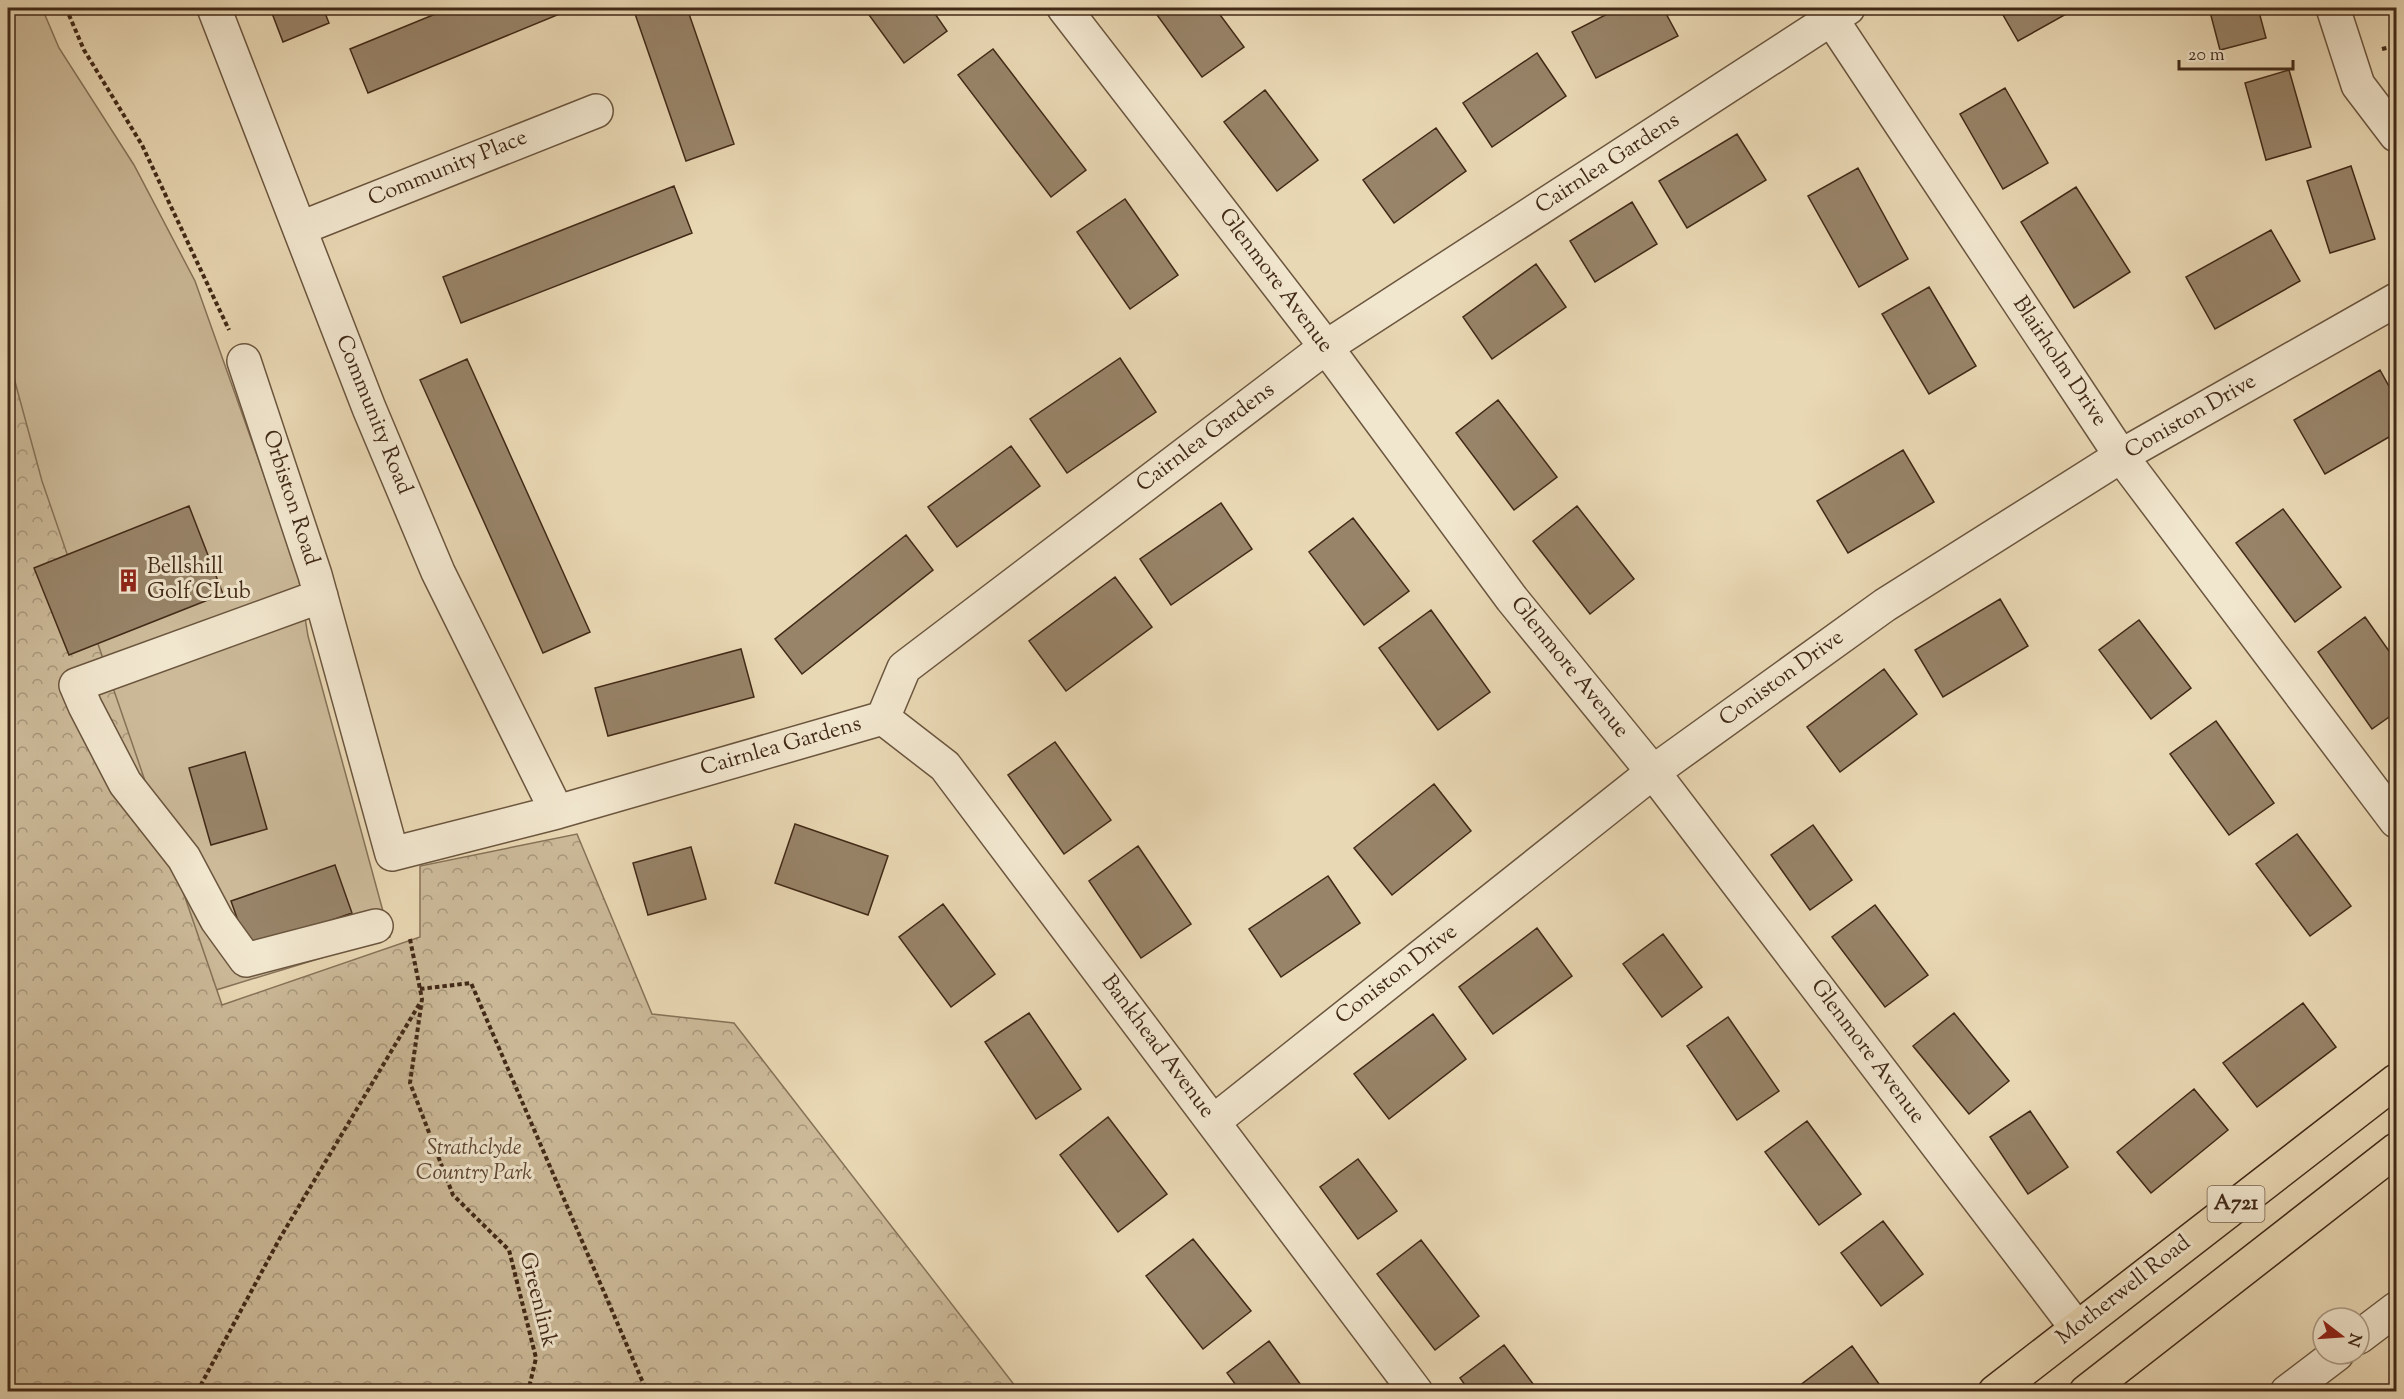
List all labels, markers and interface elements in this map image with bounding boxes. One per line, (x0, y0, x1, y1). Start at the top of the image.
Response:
scale bar (2179, 33, 2293, 71)
text: 20 m (2188, 43, 2225, 69)
street label: Cairnlea Gardens (1530, 105, 1686, 223)
street label: Community Place (364, 123, 532, 215)
street label: Glenmore Avenue (1210, 202, 1340, 360)
street label: Blairholm Drive (2004, 291, 2114, 433)
street label: Community Road (326, 330, 420, 500)
street label: Coniston Drive (2119, 366, 2263, 468)
street label: Cairnlea Gardens (1130, 375, 1282, 501)
street label: Orbiston Road (253, 426, 327, 570)
place label: Bellshill Golf CLub (147, 552, 251, 609)
building icon: Bellshill Golf CLub (116, 568, 142, 594)
street label: Glenmore Avenue (1502, 590, 1636, 746)
street label: Coniston Drive (1713, 623, 1851, 735)
street label: Cairnlea Gardens (697, 709, 865, 785)
street label: Coniston Drive (1329, 917, 1465, 1033)
street label: Bankhead Avenue (1092, 969, 1222, 1125)
street label: Glenmore Avenue (1802, 973, 1932, 1131)
park label: Strathclyde Country Park (416, 1133, 532, 1190)
road number: A721 (2208, 1186, 2264, 1222)
street label: Motherwell Road (2050, 1228, 2198, 1354)
street label: Greenlink (510, 1249, 564, 1351)
north arrow (2311, 1306, 2371, 1366)
text: N (2340, 1330, 2366, 1349)

